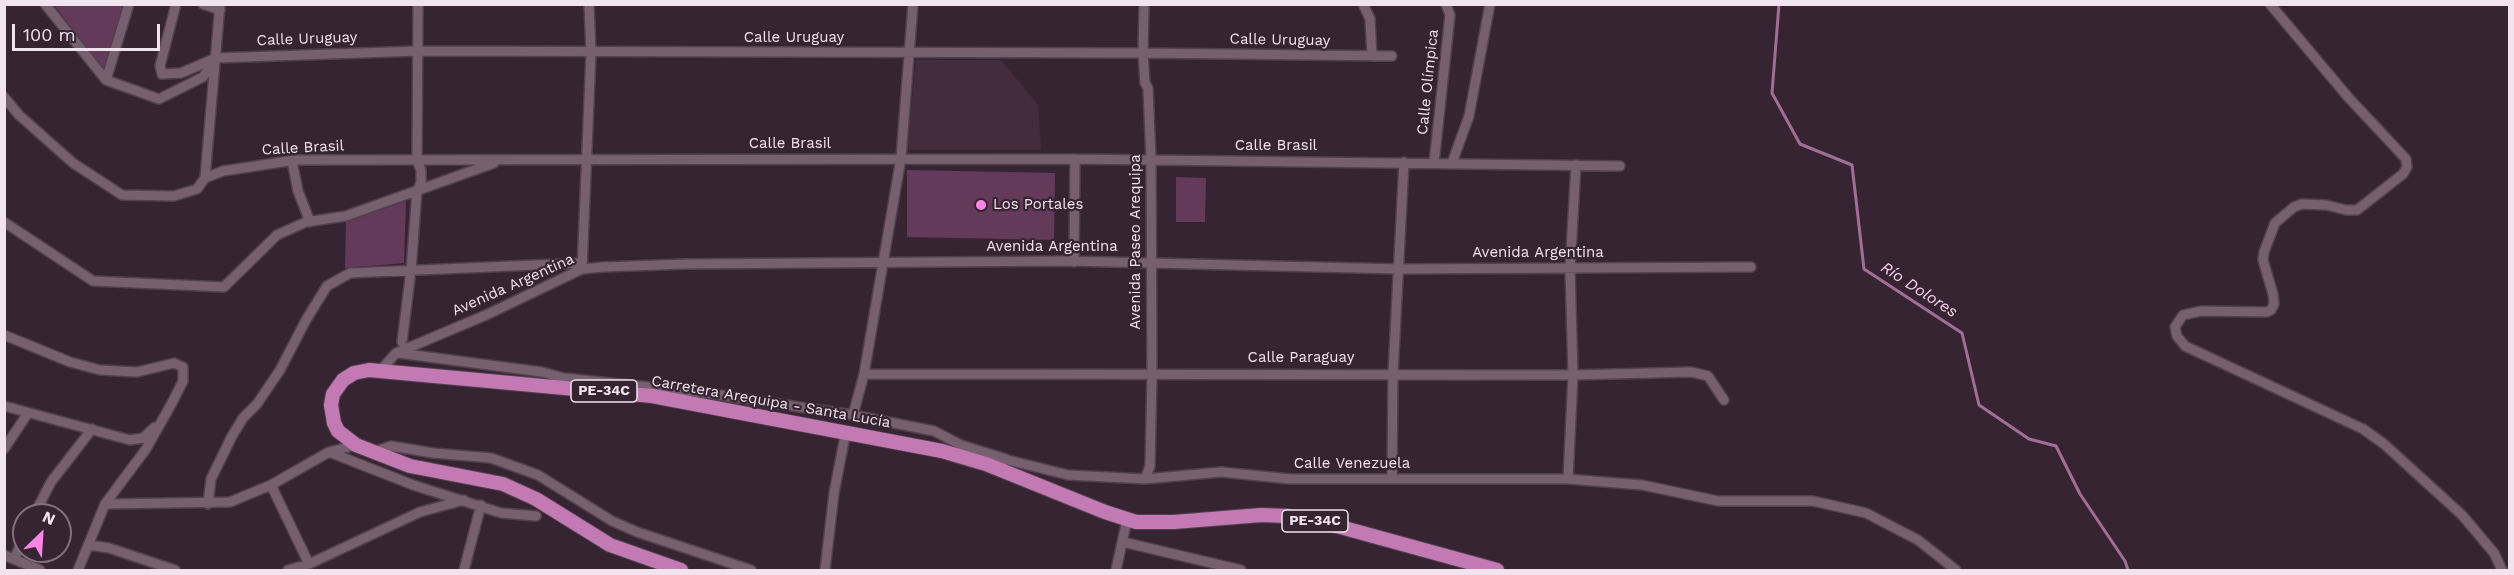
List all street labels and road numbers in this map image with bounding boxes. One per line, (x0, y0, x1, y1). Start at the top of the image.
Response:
street label: Calle Uruguay (256, 28, 358, 50)
street label: Calle Olímpica (1414, 28, 1442, 136)
street label: Calle Uruguay (744, 29, 844, 47)
street label: Calle Uruguay (1230, 30, 1330, 50)
street label: Calle Brasil (749, 135, 831, 153)
street label: Calle Brasil (261, 137, 345, 159)
street label: Calle Brasil (1235, 137, 1317, 155)
street label: Avenida Paseo Arequipa (1127, 154, 1145, 330)
street label: Avenida Argentina (986, 238, 1118, 256)
street label: Avenida Argentina (1472, 244, 1604, 262)
street label: Avenida Argentina (449, 250, 577, 320)
street label: Calle Paraguay (1248, 349, 1354, 367)
street label: Carretera Arequipa - Santa Lucía (650, 372, 892, 432)
road number: PE-34C (571, 380, 637, 402)
street label: Calle Venezuela (1294, 455, 1410, 473)
road number: PE-34C (1282, 510, 1348, 532)

